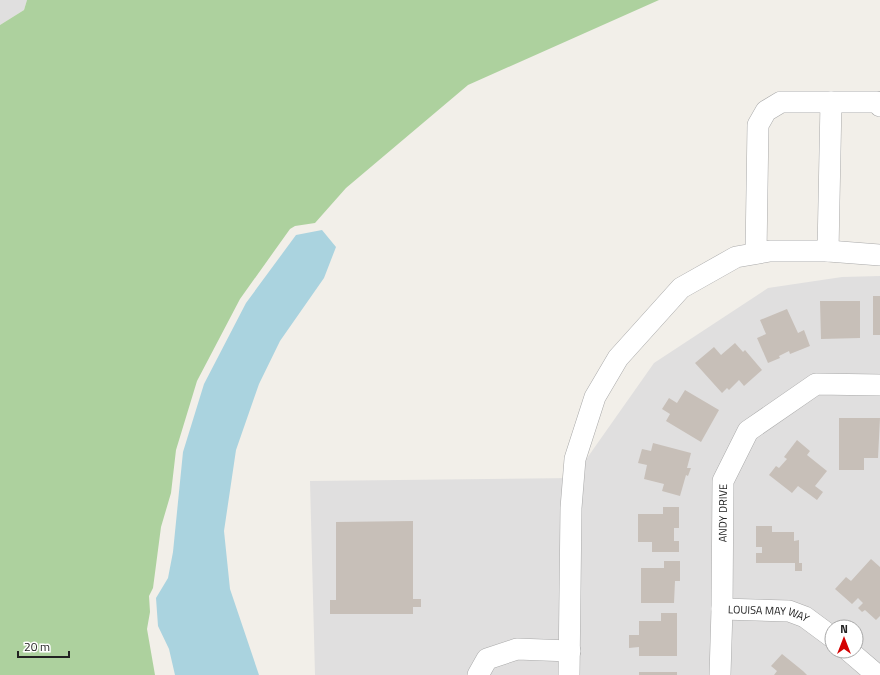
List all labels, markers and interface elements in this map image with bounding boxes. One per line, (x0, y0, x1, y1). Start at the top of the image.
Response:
street label: ANDY DRIVE (715, 484, 731, 542)
street label: LOUISA MAY WAY (728, 601, 813, 626)
north arrow (824, 619, 864, 659)
text: N (840, 621, 848, 637)
scale bar (18, 633, 69, 659)
text: 20 m (24, 637, 50, 656)

